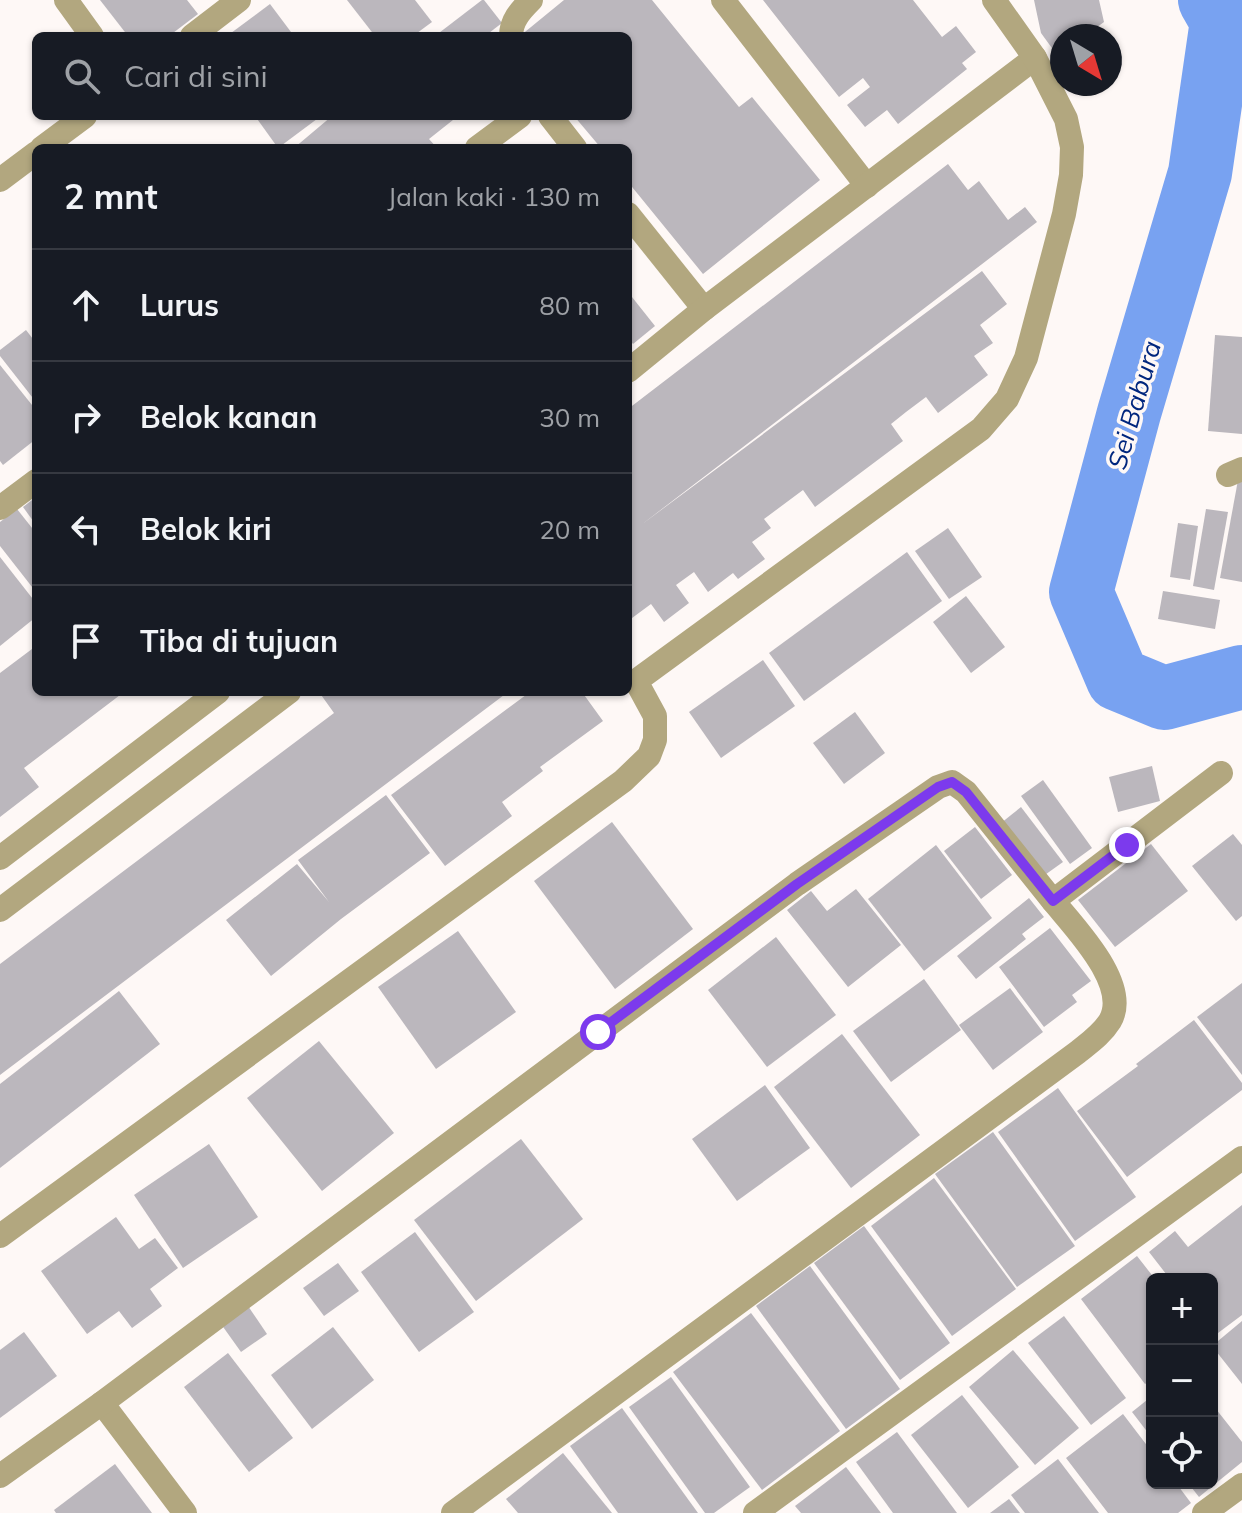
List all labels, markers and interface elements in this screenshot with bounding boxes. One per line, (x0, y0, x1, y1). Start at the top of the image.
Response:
north arrow (1050, 24, 1122, 96)
search box (32, 32, 632, 120)
icon: search (60, 54, 104, 98)
text: Cari di sini (124, 57, 268, 95)
text: 2 mnt (64, 175, 158, 218)
text: Jalan kaki · 130 m (388, 180, 600, 213)
icon: ahead (64, 283, 108, 327)
text: Lurus (140, 286, 219, 324)
text: 80 m (539, 289, 600, 322)
water label: Sei Babura (1100, 337, 1168, 473)
icon: right (64, 395, 108, 439)
text: Belok kanan (140, 398, 317, 436)
text: 30 m (539, 401, 600, 434)
icon: left (64, 507, 108, 551)
text: Belok kiri (140, 510, 272, 548)
text: 20 m (539, 513, 600, 546)
icon: arrive (64, 619, 108, 663)
text: Tiba di tujuan (140, 622, 338, 660)
route end (1109, 827, 1145, 863)
route start (580, 1014, 616, 1050)
map controls (1146, 1273, 1218, 1489)
button: + (1146, 1273, 1218, 1345)
button: − (1146, 1345, 1218, 1417)
button: locate (1146, 1417, 1218, 1489)

